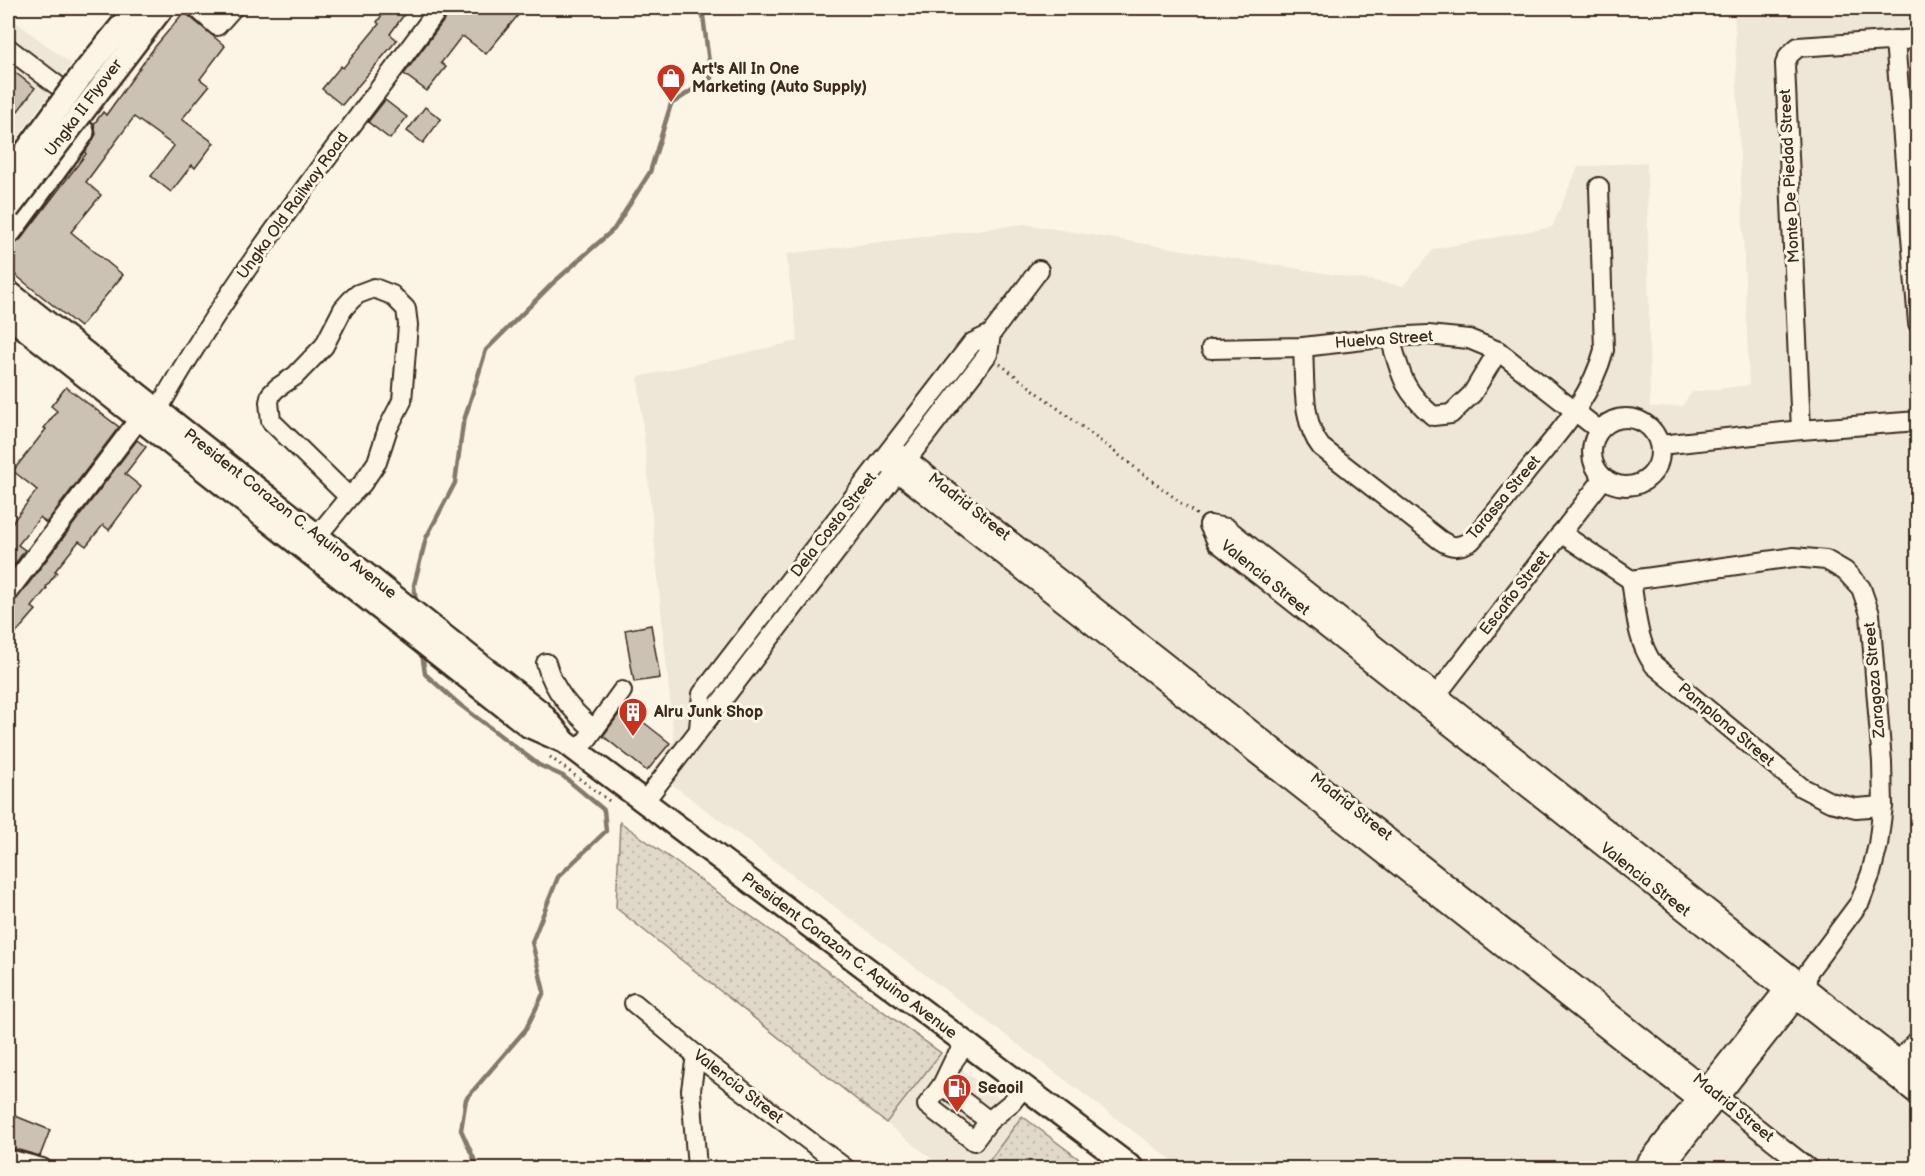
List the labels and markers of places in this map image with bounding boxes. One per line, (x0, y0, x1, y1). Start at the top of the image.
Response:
place label: Art's All In One Marketing (Auto Supply) (691, 60, 867, 97)
shop icon: Art's All In One Marketing (Auto Supply) (655, 62, 687, 104)
building icon: Alru Junk Shop (617, 696, 649, 738)
place label: Alru Junk Shop (653, 703, 763, 722)
fuel station icon: Seaoil (941, 1072, 973, 1114)
place label: Seaoil (978, 1079, 1023, 1098)

